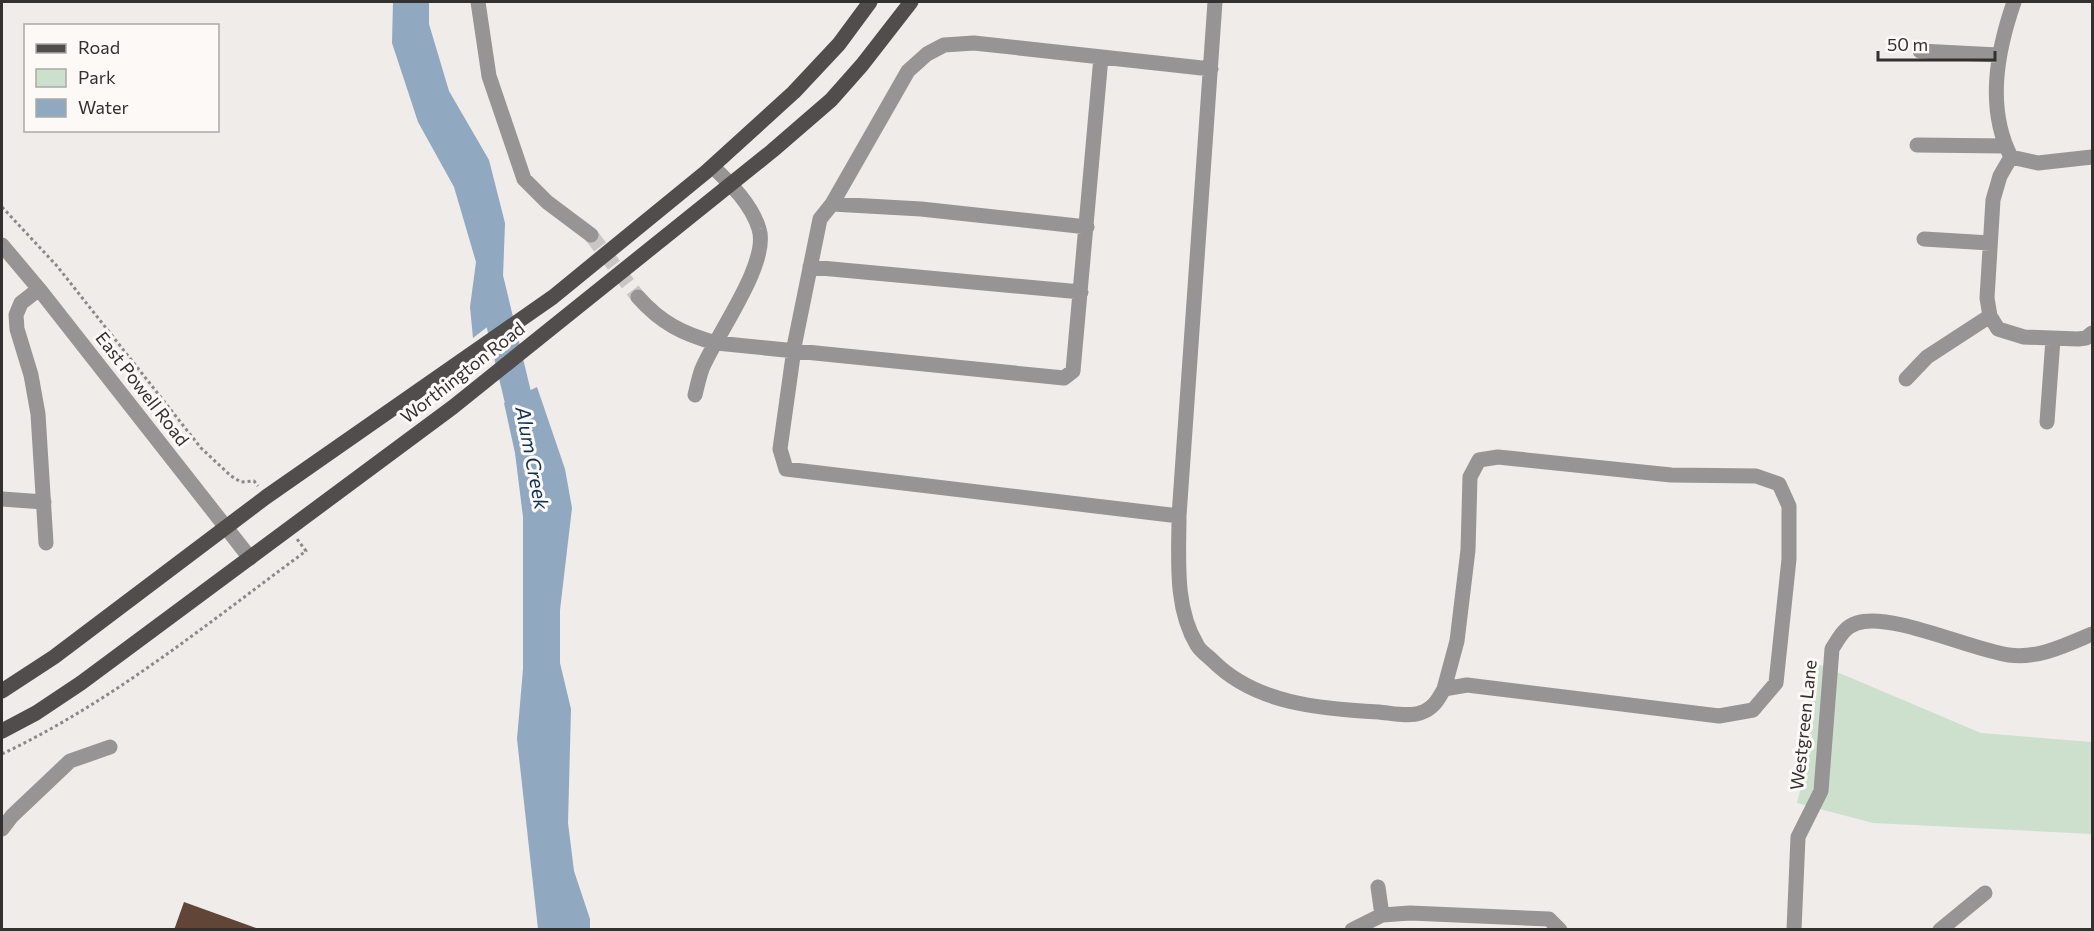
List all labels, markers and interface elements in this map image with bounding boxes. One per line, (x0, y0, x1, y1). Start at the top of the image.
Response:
legend (24, 24, 219, 132)
scale bar (1878, 24, 1995, 62)
text: 50 m (1887, 33, 1928, 55)
text: Road (78, 36, 120, 58)
text: Park (78, 66, 116, 88)
text: Water (78, 96, 129, 118)
street label: Worthington Road (396, 317, 529, 427)
street label: East Powell Road (91, 327, 194, 450)
water label: Alum Creek (511, 403, 555, 513)
street label: Westgreen Lane (1785, 659, 1821, 791)

